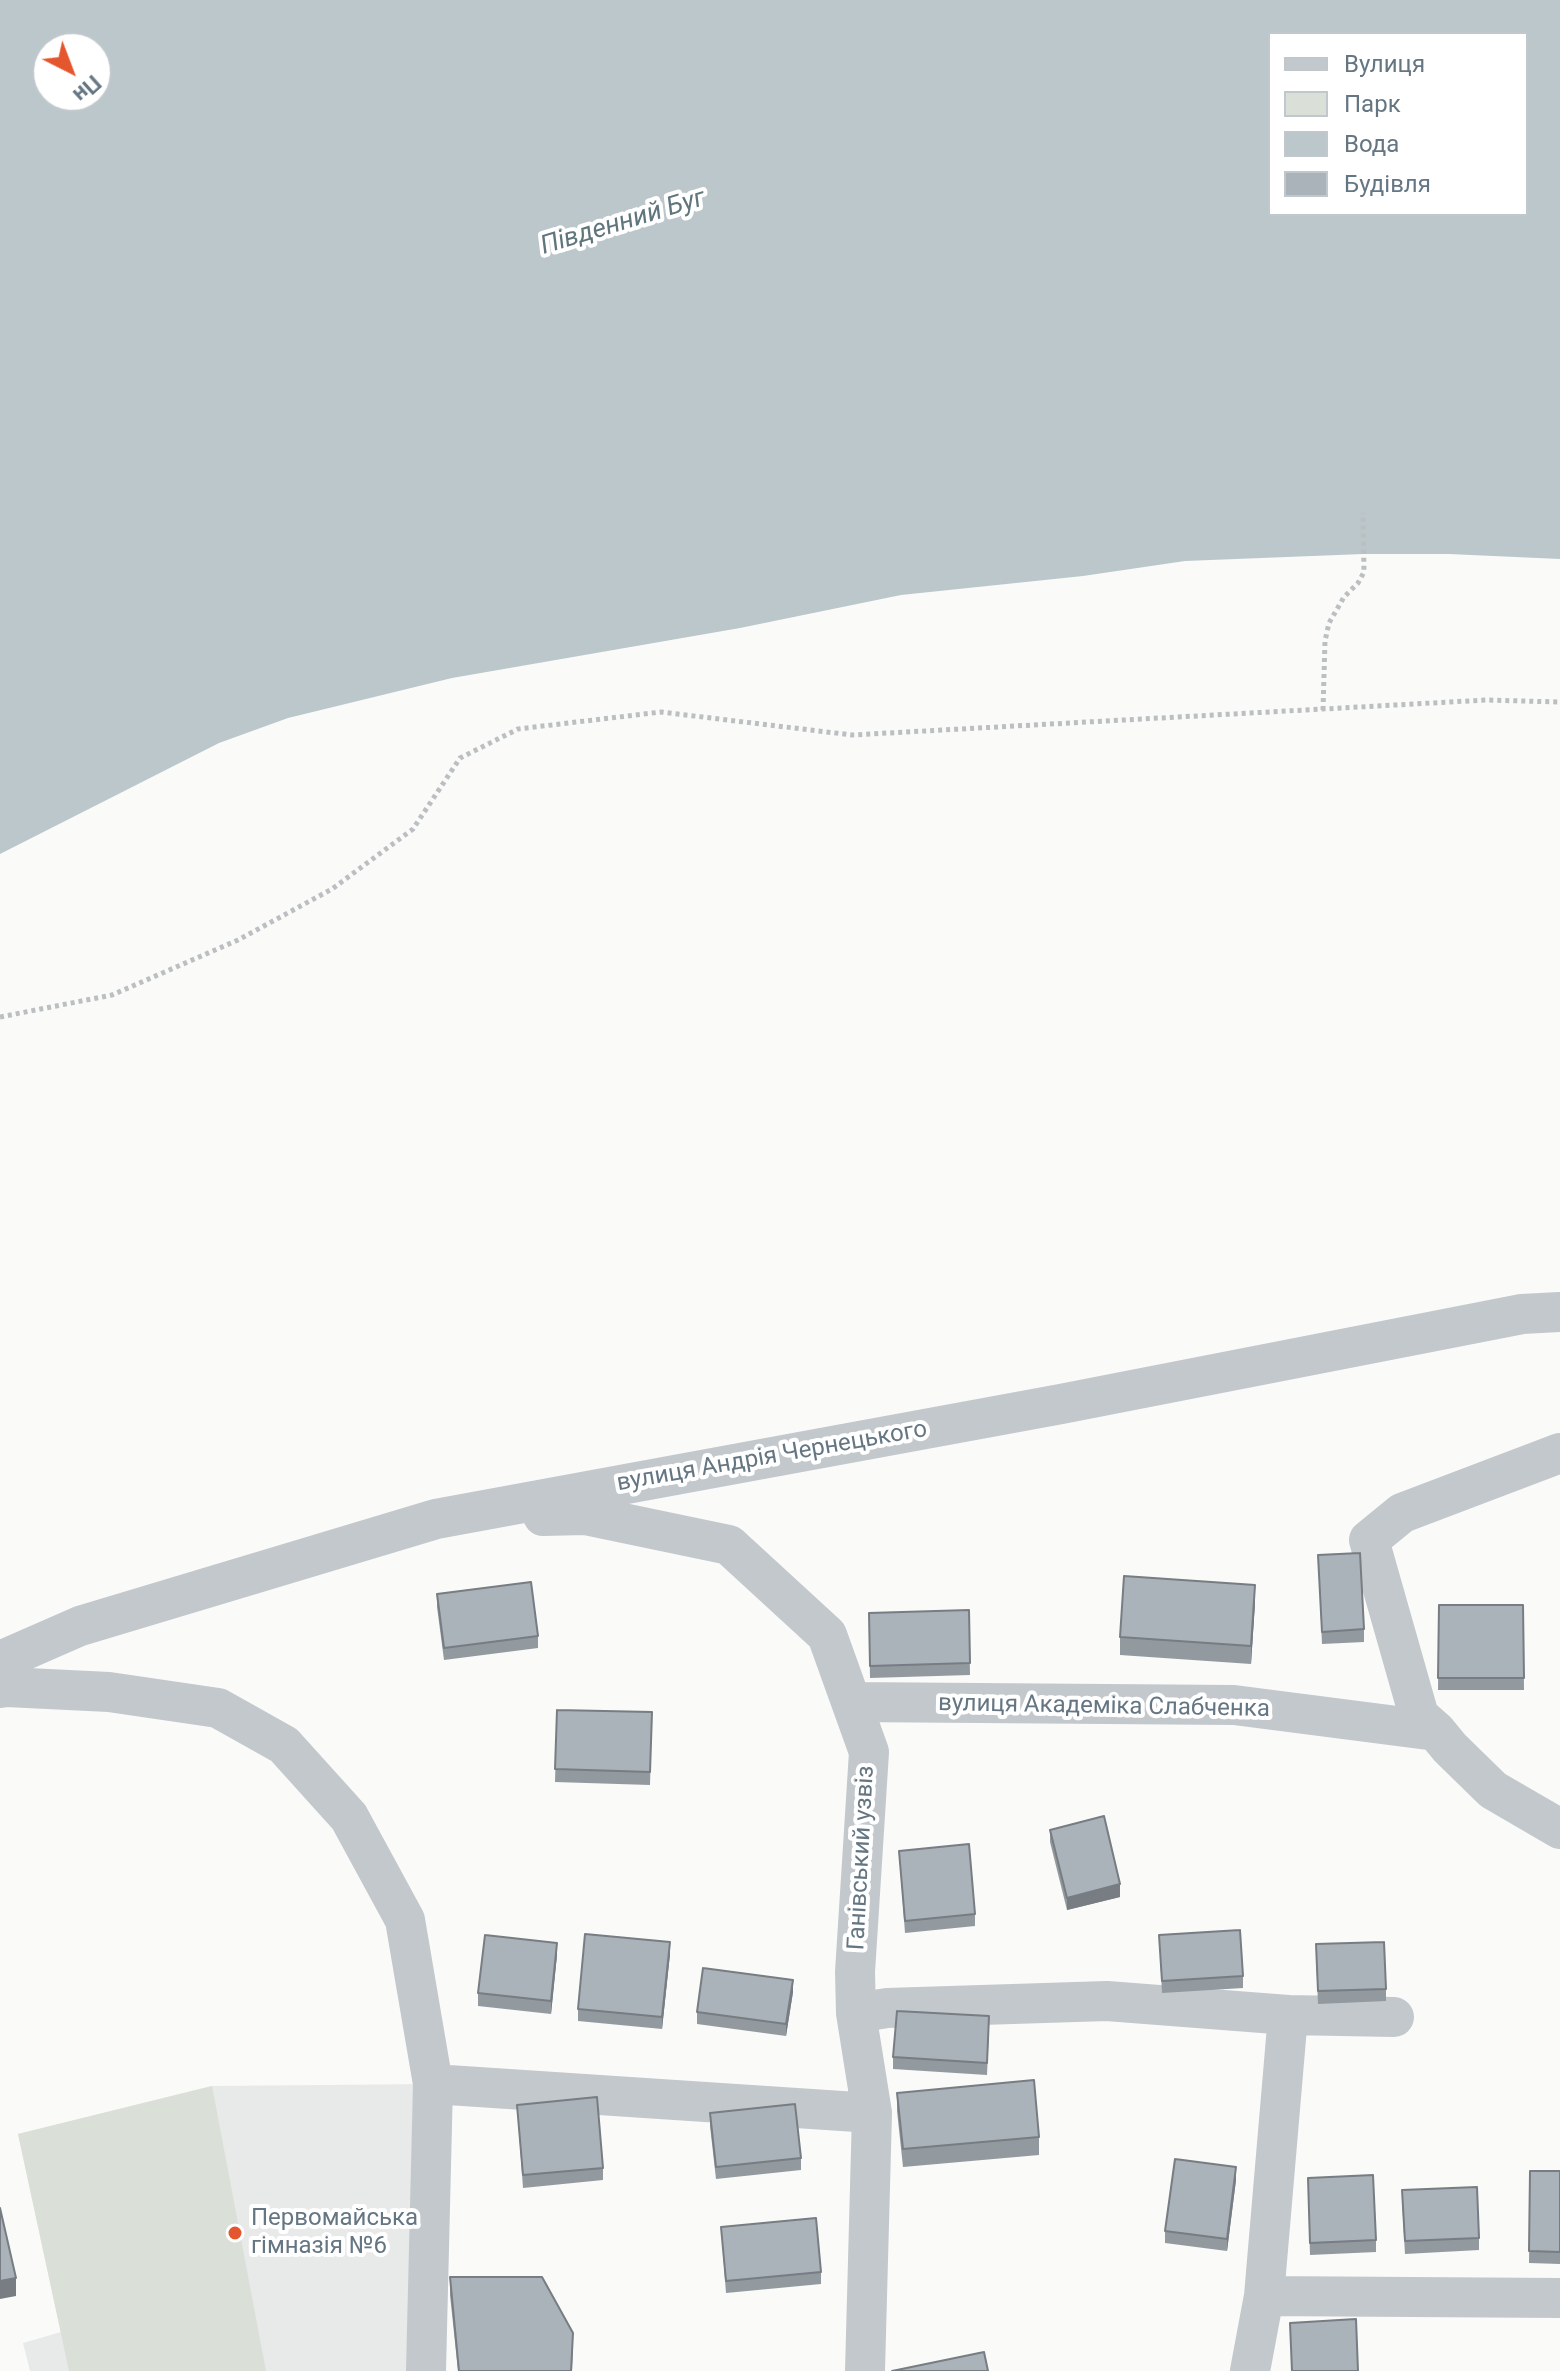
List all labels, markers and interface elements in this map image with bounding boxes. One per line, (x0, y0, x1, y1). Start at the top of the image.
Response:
north arrow (32, 32, 112, 112)
legend (1268, 32, 1528, 216)
text: Вулиця (1344, 50, 1425, 78)
text: Пн (68, 70, 106, 107)
text: Парк (1344, 90, 1401, 118)
text: Вода (1344, 130, 1399, 158)
text: Будівля (1344, 170, 1431, 198)
water label: Південний Буг (537, 183, 709, 263)
street label: вулиця Андрія Чернецького (615, 1416, 929, 1498)
street label: вулиця Академіка Слабченка (938, 1690, 1270, 1724)
street label: Ганівський узвіз (843, 1765, 881, 1951)
place label: Первомайська гімназія №6 (251, 2205, 418, 2261)
marker: Первомайська гімназія №6 (226, 2224, 244, 2242)

